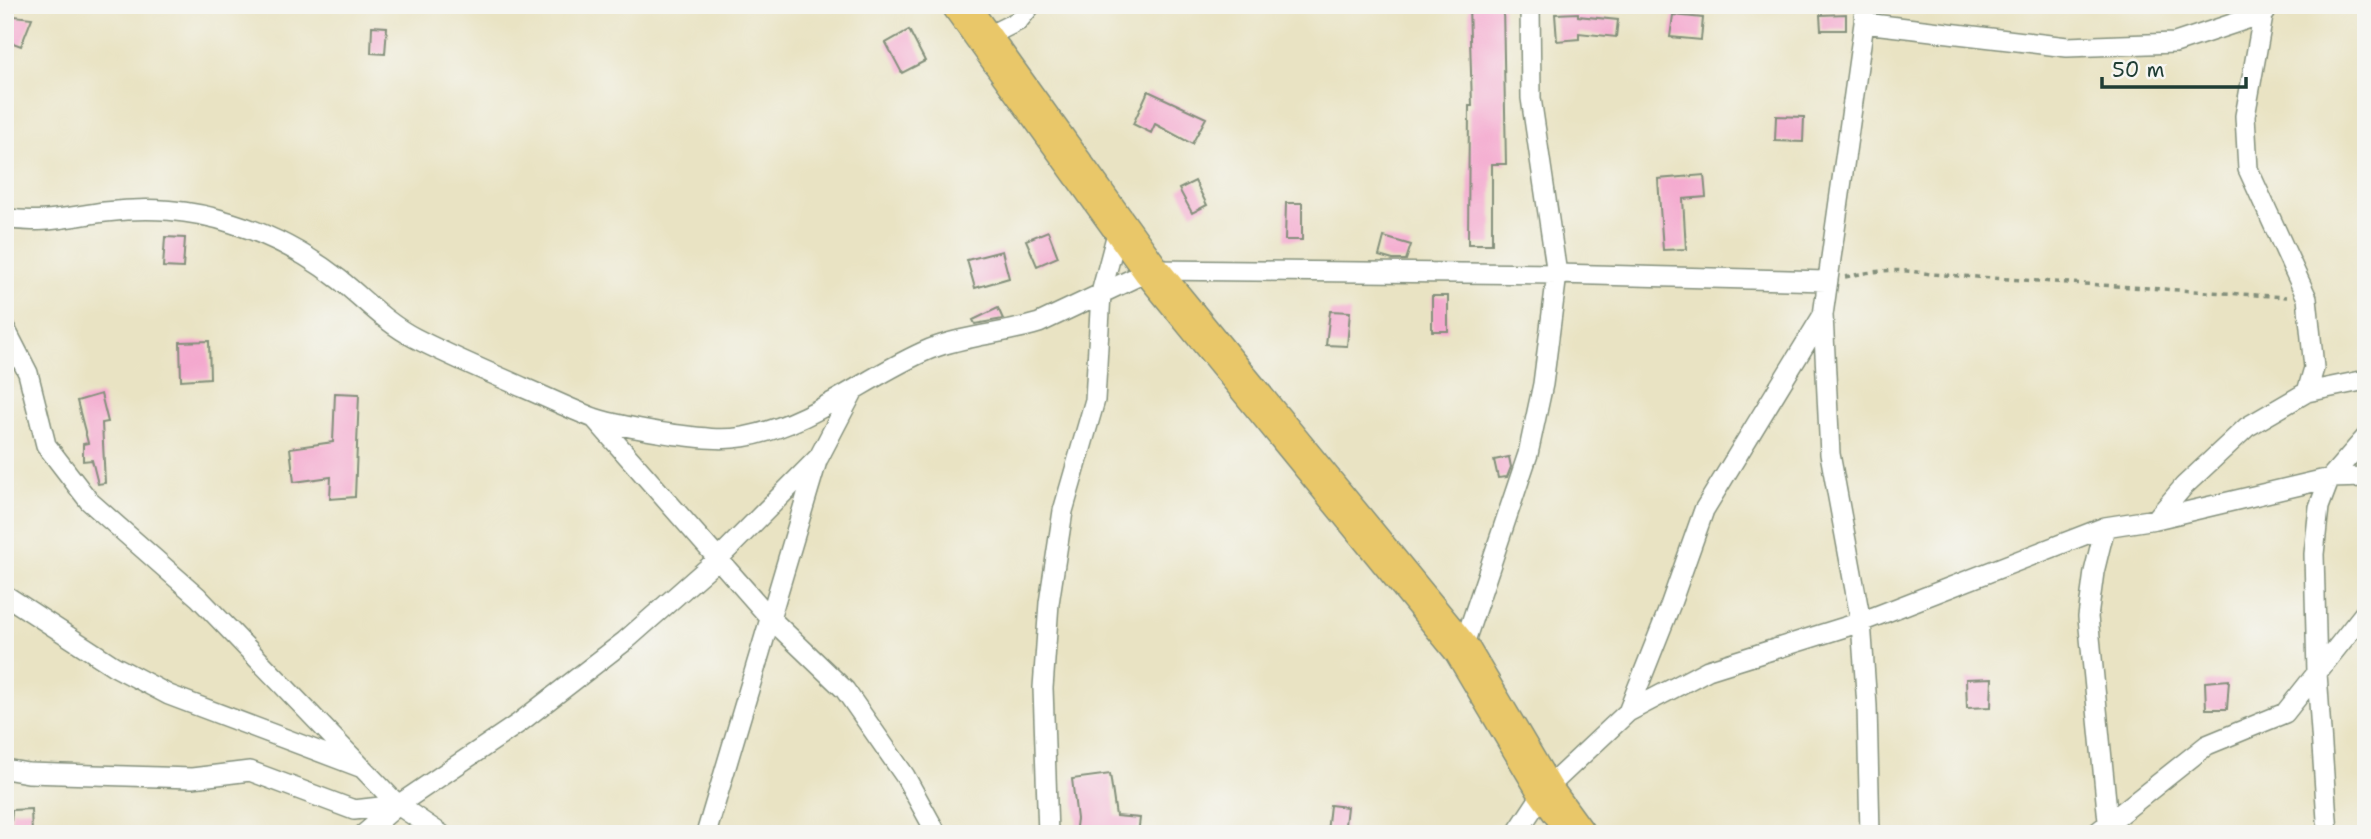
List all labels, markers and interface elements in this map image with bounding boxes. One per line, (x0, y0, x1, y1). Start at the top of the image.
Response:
scale bar (2102, 46, 2245, 90)
text: 50 m (2112, 56, 2165, 84)

